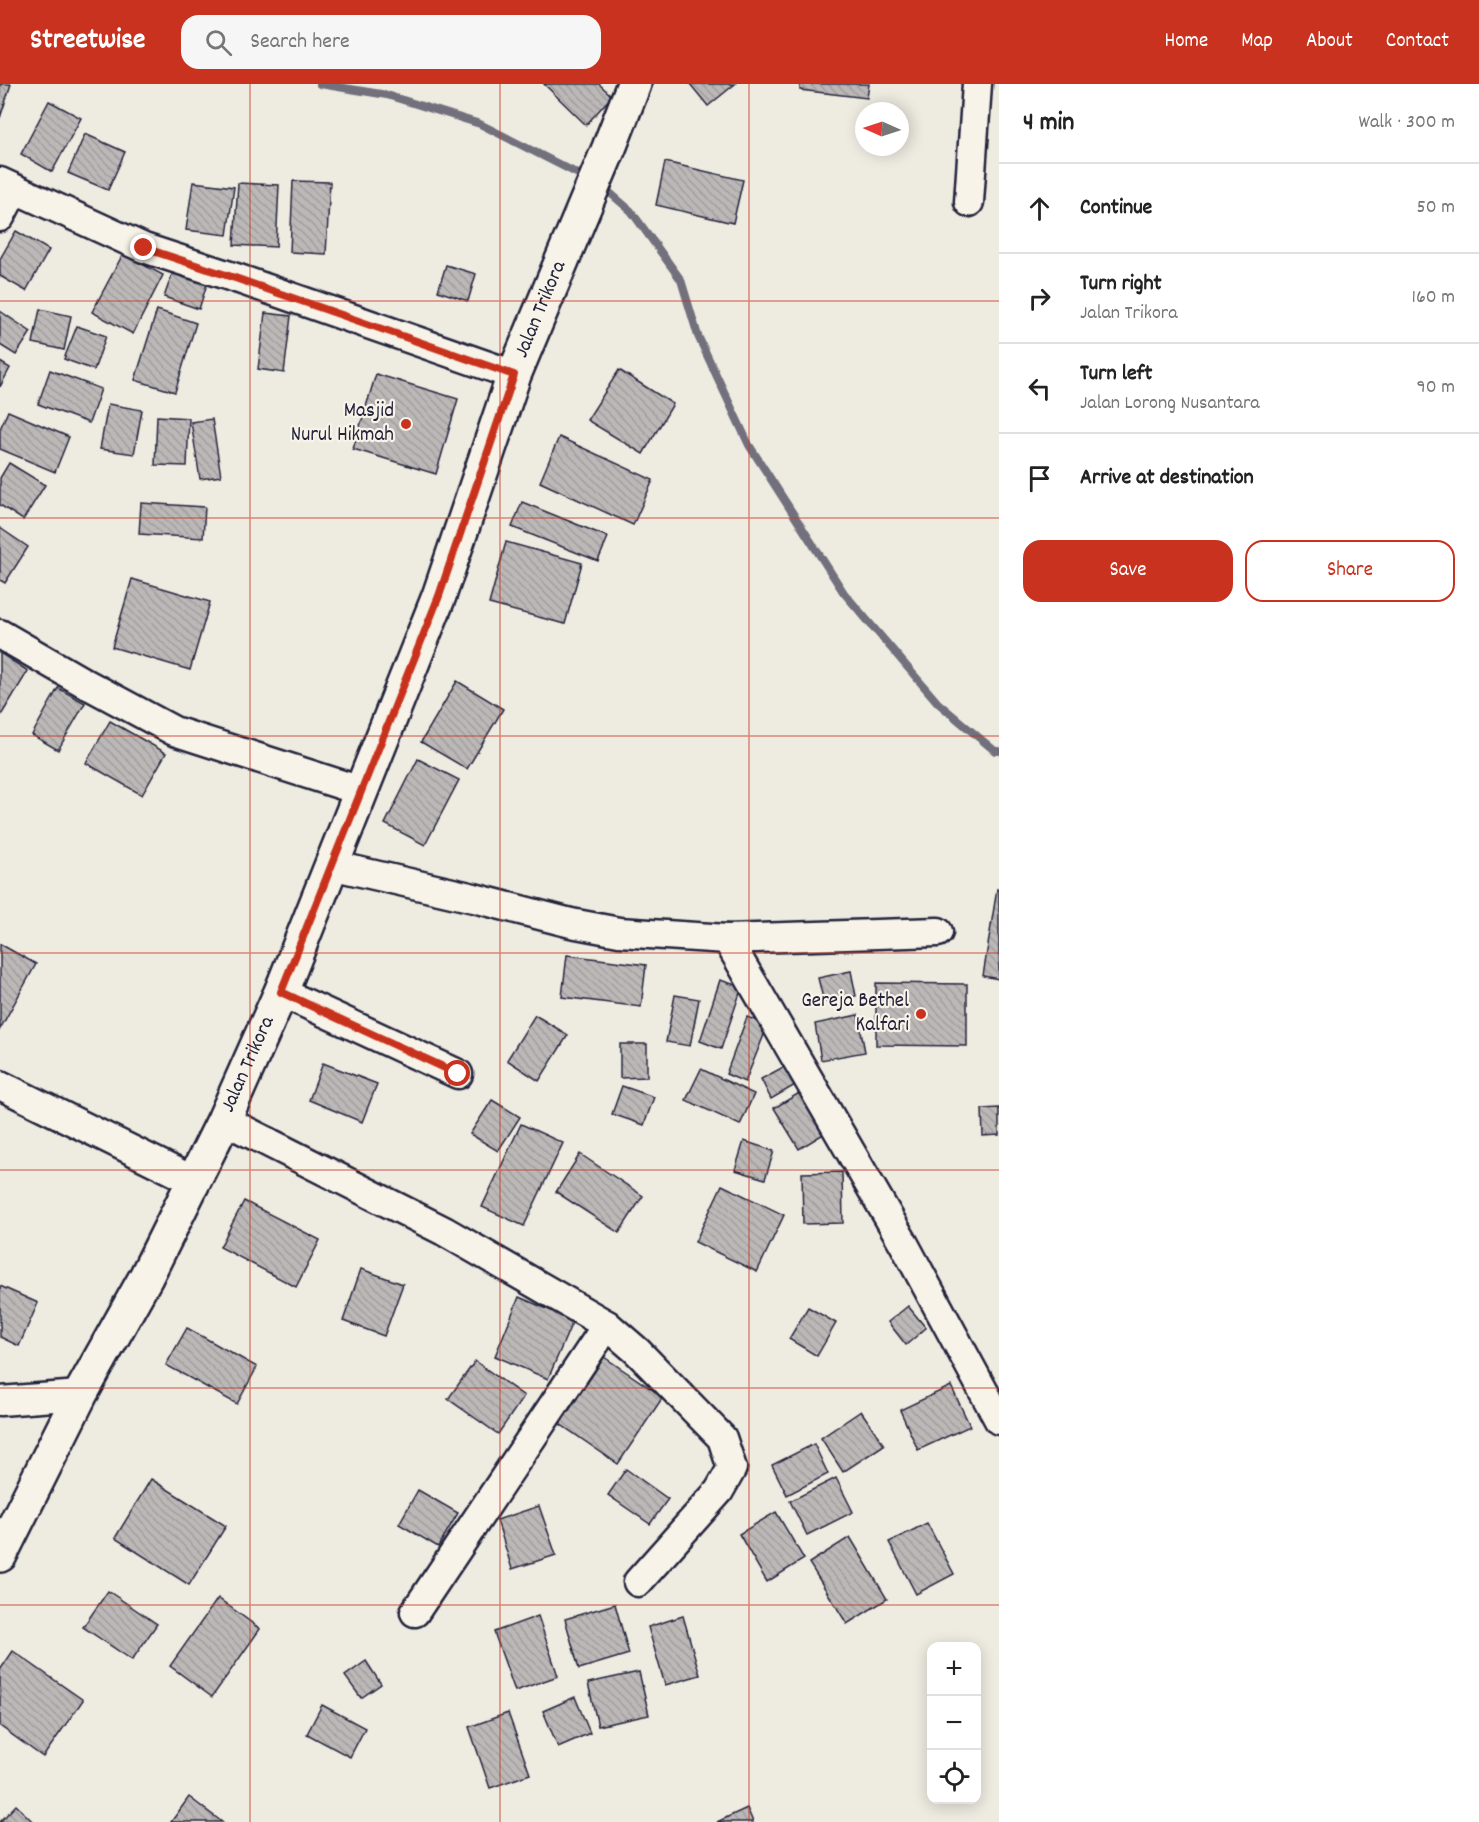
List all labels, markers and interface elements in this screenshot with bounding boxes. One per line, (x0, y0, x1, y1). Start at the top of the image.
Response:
search box (181, 15, 601, 69)
text: Streetwise (30, 22, 145, 62)
icon: search (202, 26, 235, 59)
text: Search here (250, 27, 350, 58)
text: Home (1164, 27, 1208, 57)
text: Map (1241, 27, 1273, 57)
text: About (1306, 27, 1353, 57)
text: Contact (1386, 27, 1449, 57)
north arrow (855, 102, 909, 156)
text: 4 min (1023, 105, 1074, 142)
text: Walk · 300 m (1358, 109, 1455, 137)
icon: ahead (1023, 192, 1056, 225)
text: Continue (1080, 193, 1152, 224)
text: 50 m (1417, 194, 1455, 222)
route end (130, 234, 156, 260)
street label: Jalan Trikora (508, 256, 575, 363)
text: Turn right (1080, 269, 1162, 300)
icon: right (1023, 282, 1056, 315)
text: 160 m (1412, 284, 1455, 312)
text: Jalan Trikora (1080, 300, 1178, 328)
text: Turn left (1080, 359, 1152, 390)
icon: left (1023, 372, 1056, 405)
text: 90 m (1417, 374, 1455, 402)
text: Jalan Lorong Nusantara (1080, 390, 1260, 418)
place label: Masjid Nurul Hikmah (291, 397, 394, 451)
marker: Masjid Nurul Hikmah (399, 417, 413, 431)
icon: arrive (1023, 462, 1056, 495)
text: Arrive at destination (1080, 463, 1254, 494)
button: Save (1023, 540, 1233, 602)
button: Share (1245, 540, 1455, 602)
place label: Gereja Bethel Kalfari (801, 987, 909, 1041)
marker: Gereja Bethel Kalfari (914, 1007, 928, 1021)
street label: Jalan Trikora (214, 1011, 284, 1118)
route start (444, 1060, 470, 1086)
map controls (927, 1642, 981, 1804)
button: + (927, 1642, 981, 1696)
button: − (927, 1696, 981, 1750)
button: locate (927, 1750, 981, 1804)

